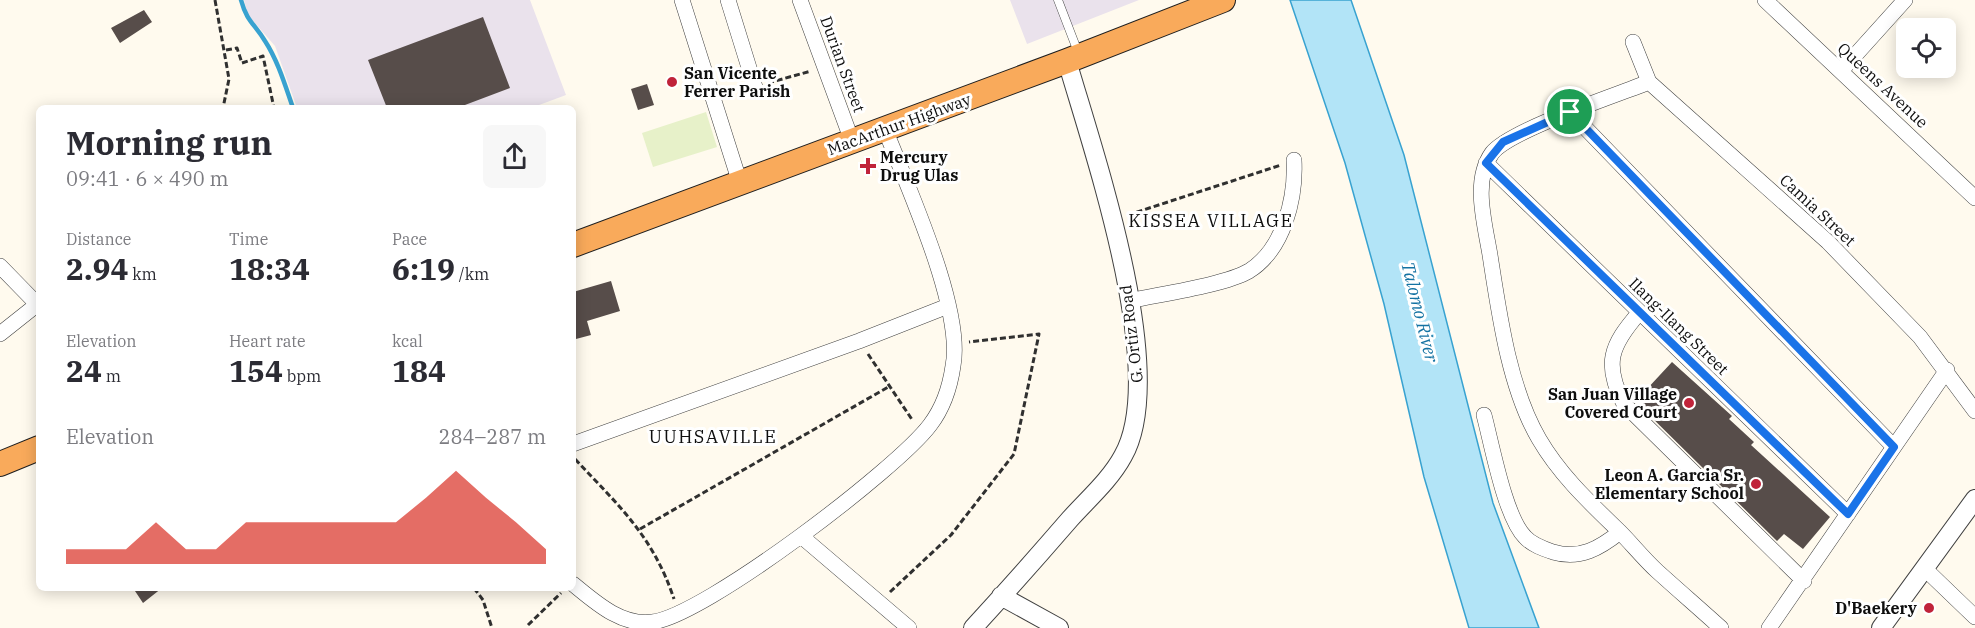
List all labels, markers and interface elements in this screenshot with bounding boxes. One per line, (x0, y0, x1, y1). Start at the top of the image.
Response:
street label: Durian Street (816, 13, 870, 115)
map controls (1896, 18, 1956, 78)
button: locate (1896, 18, 1956, 78)
street label: Queens Avenue (1834, 38, 1932, 132)
place label: San Vicente Ferrer Parish (684, 63, 791, 101)
marker: San Vicente Ferrer Parish (665, 75, 679, 89)
pin (1544, 86, 1595, 137)
street label: MacArthur Highway (825, 89, 974, 159)
icon: arrive (1553, 95, 1586, 128)
text: Morning run (66, 121, 272, 164)
button: share (483, 125, 546, 188)
place label: Mercury Drug Ulas (880, 147, 958, 185)
marker: Mercury Drug Ulas (861, 159, 875, 173)
text: 09:41 · 6 × 490 m (66, 165, 229, 192)
street label: Camia Street (1776, 170, 1860, 251)
district label: KISSEA VILLAGE (1128, 209, 1294, 232)
text: Distance (66, 229, 131, 249)
text: Time (229, 229, 268, 249)
text: Pace (392, 229, 427, 249)
text: 2.94 (66, 249, 128, 288)
text: 18:34 (229, 249, 310, 288)
text: 6:19 (392, 249, 455, 288)
water label: Talomo River (1396, 259, 1444, 366)
text: km (128, 264, 157, 284)
text: /km (455, 264, 489, 284)
street label: Ilang-Ilang Street (1625, 273, 1733, 379)
street label: G. Ortiz Road (1115, 284, 1147, 384)
text: Elevation (66, 331, 136, 351)
text: Heart rate (229, 331, 306, 351)
text: kcal (392, 331, 423, 351)
text: 24 (66, 351, 102, 390)
text: 154 (229, 351, 283, 390)
text: 184 (392, 351, 446, 390)
text: m (102, 366, 121, 386)
text: bpm (283, 366, 321, 386)
place label: San Juan Village Covered Court (1548, 384, 1677, 422)
marker: San Juan Village Covered Court (1682, 396, 1696, 410)
text: Elevation (66, 423, 154, 450)
text: 284–287 m (439, 423, 546, 450)
district label: UUHSAVILLE (649, 425, 777, 448)
place label: Leon A. Garcia Sr. Elementary School (1595, 465, 1744, 503)
marker: Leon A. Garcia Sr. Elementary School (1749, 477, 1763, 491)
place label: D'Baekery (1835, 598, 1918, 618)
marker: D'Baekery (1922, 601, 1936, 615)

